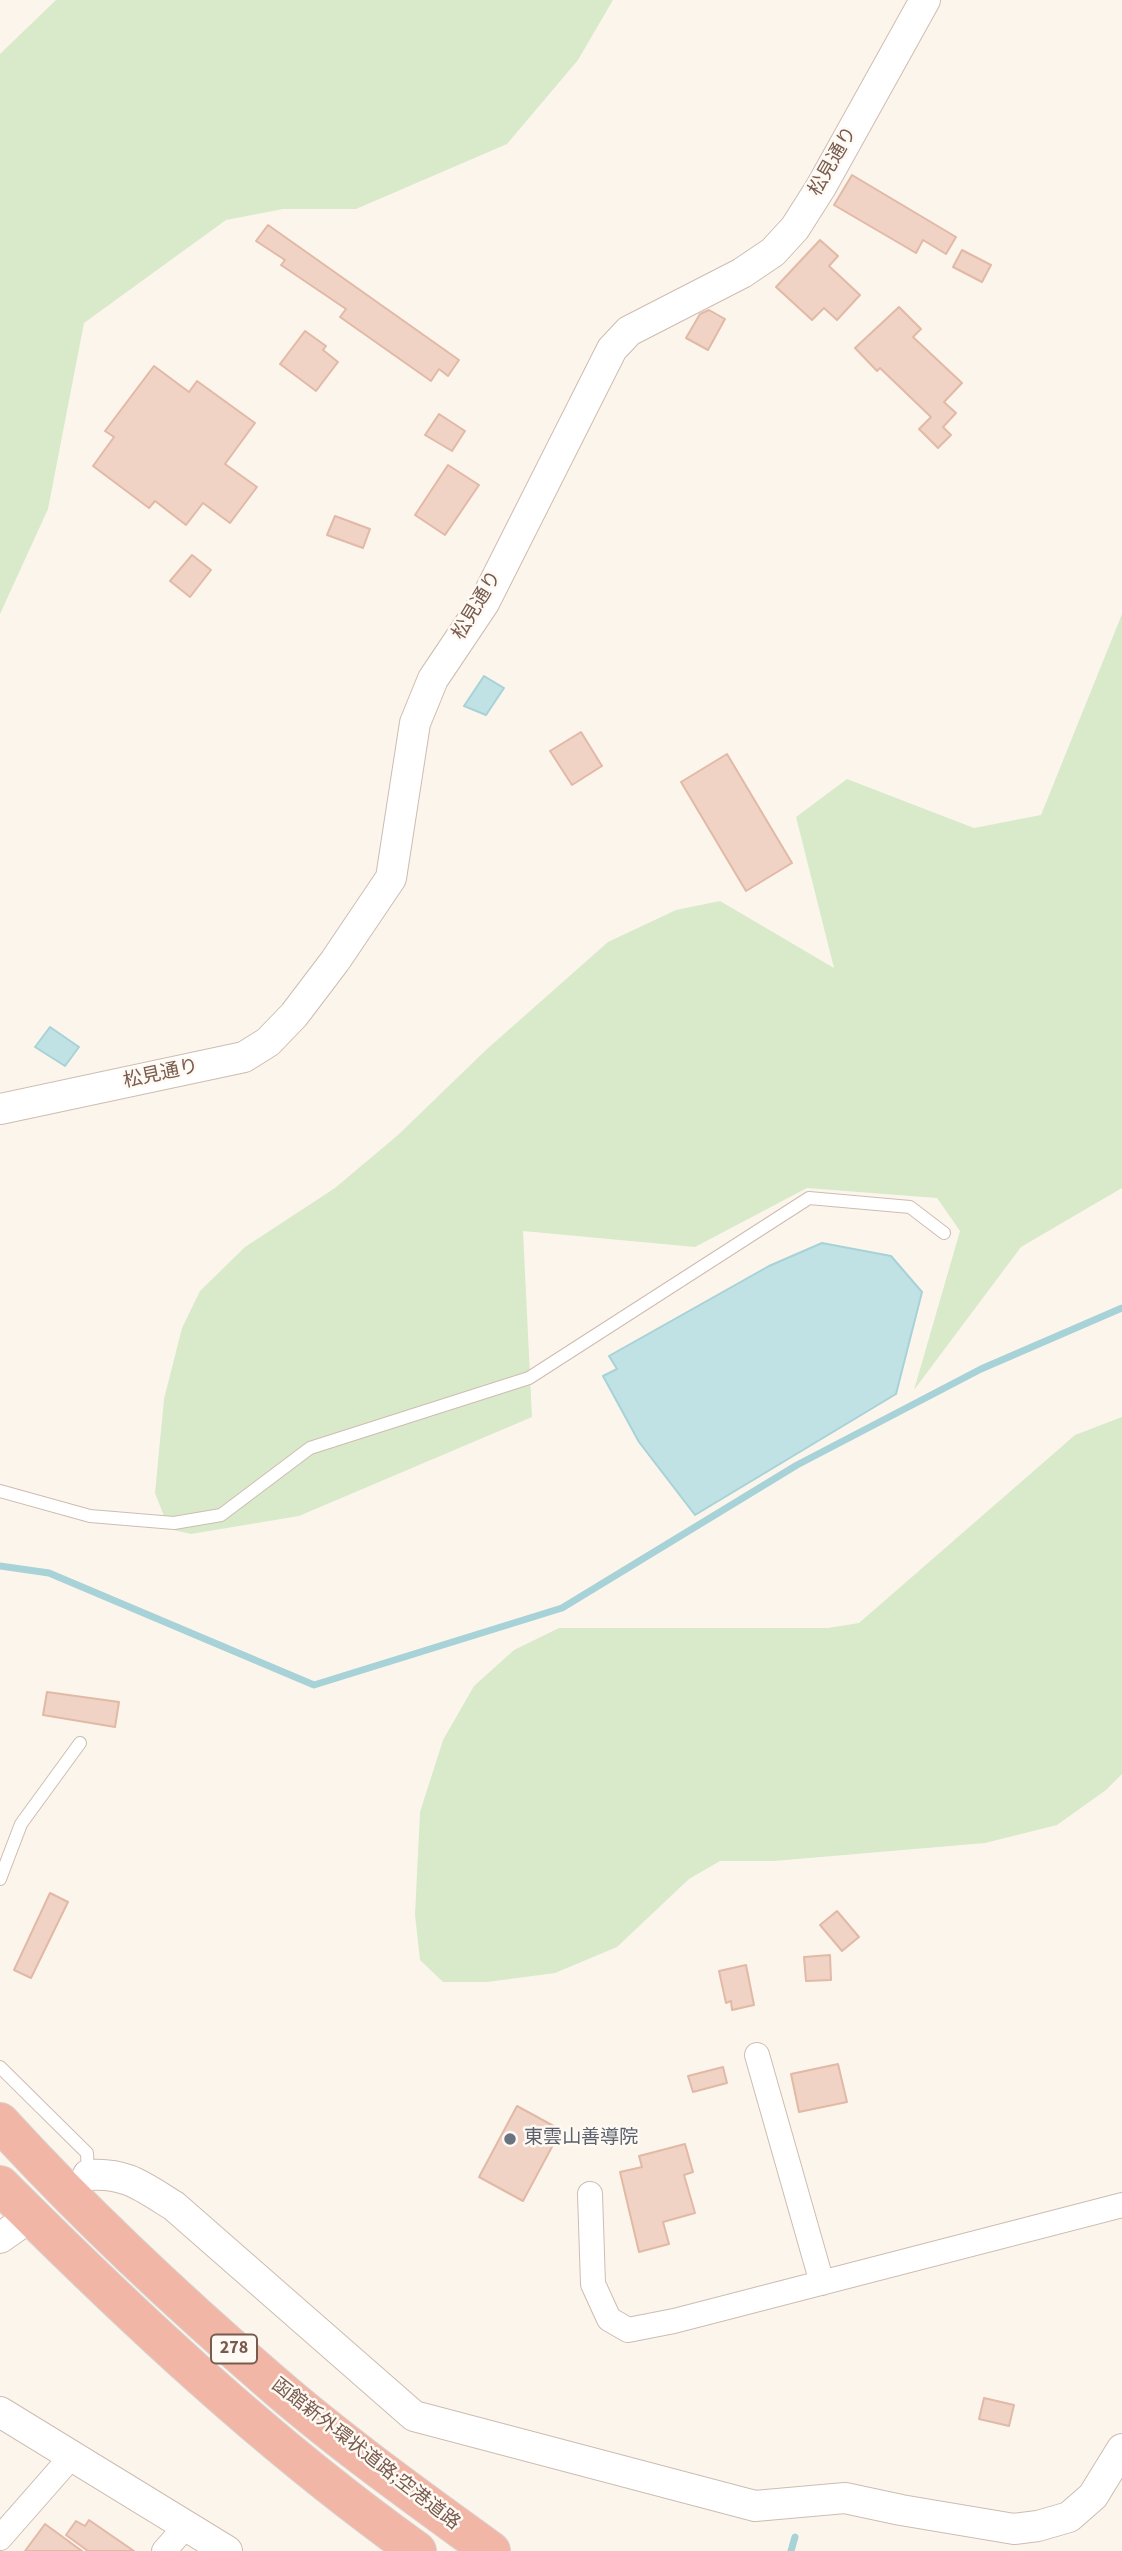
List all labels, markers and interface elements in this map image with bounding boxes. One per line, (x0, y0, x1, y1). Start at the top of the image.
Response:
street label: 松見通り (805, 123, 863, 201)
street label: 松見通り (449, 568, 507, 644)
street label: 松見通り (121, 1056, 201, 1094)
place label: 東雲山善導院 (524, 2128, 638, 2150)
marker: 東雲山善導院 (502, 2131, 518, 2147)
road number: 278 (211, 2334, 257, 2364)
street label: 函館新外環状道路;空港道路 (266, 2374, 464, 2536)

